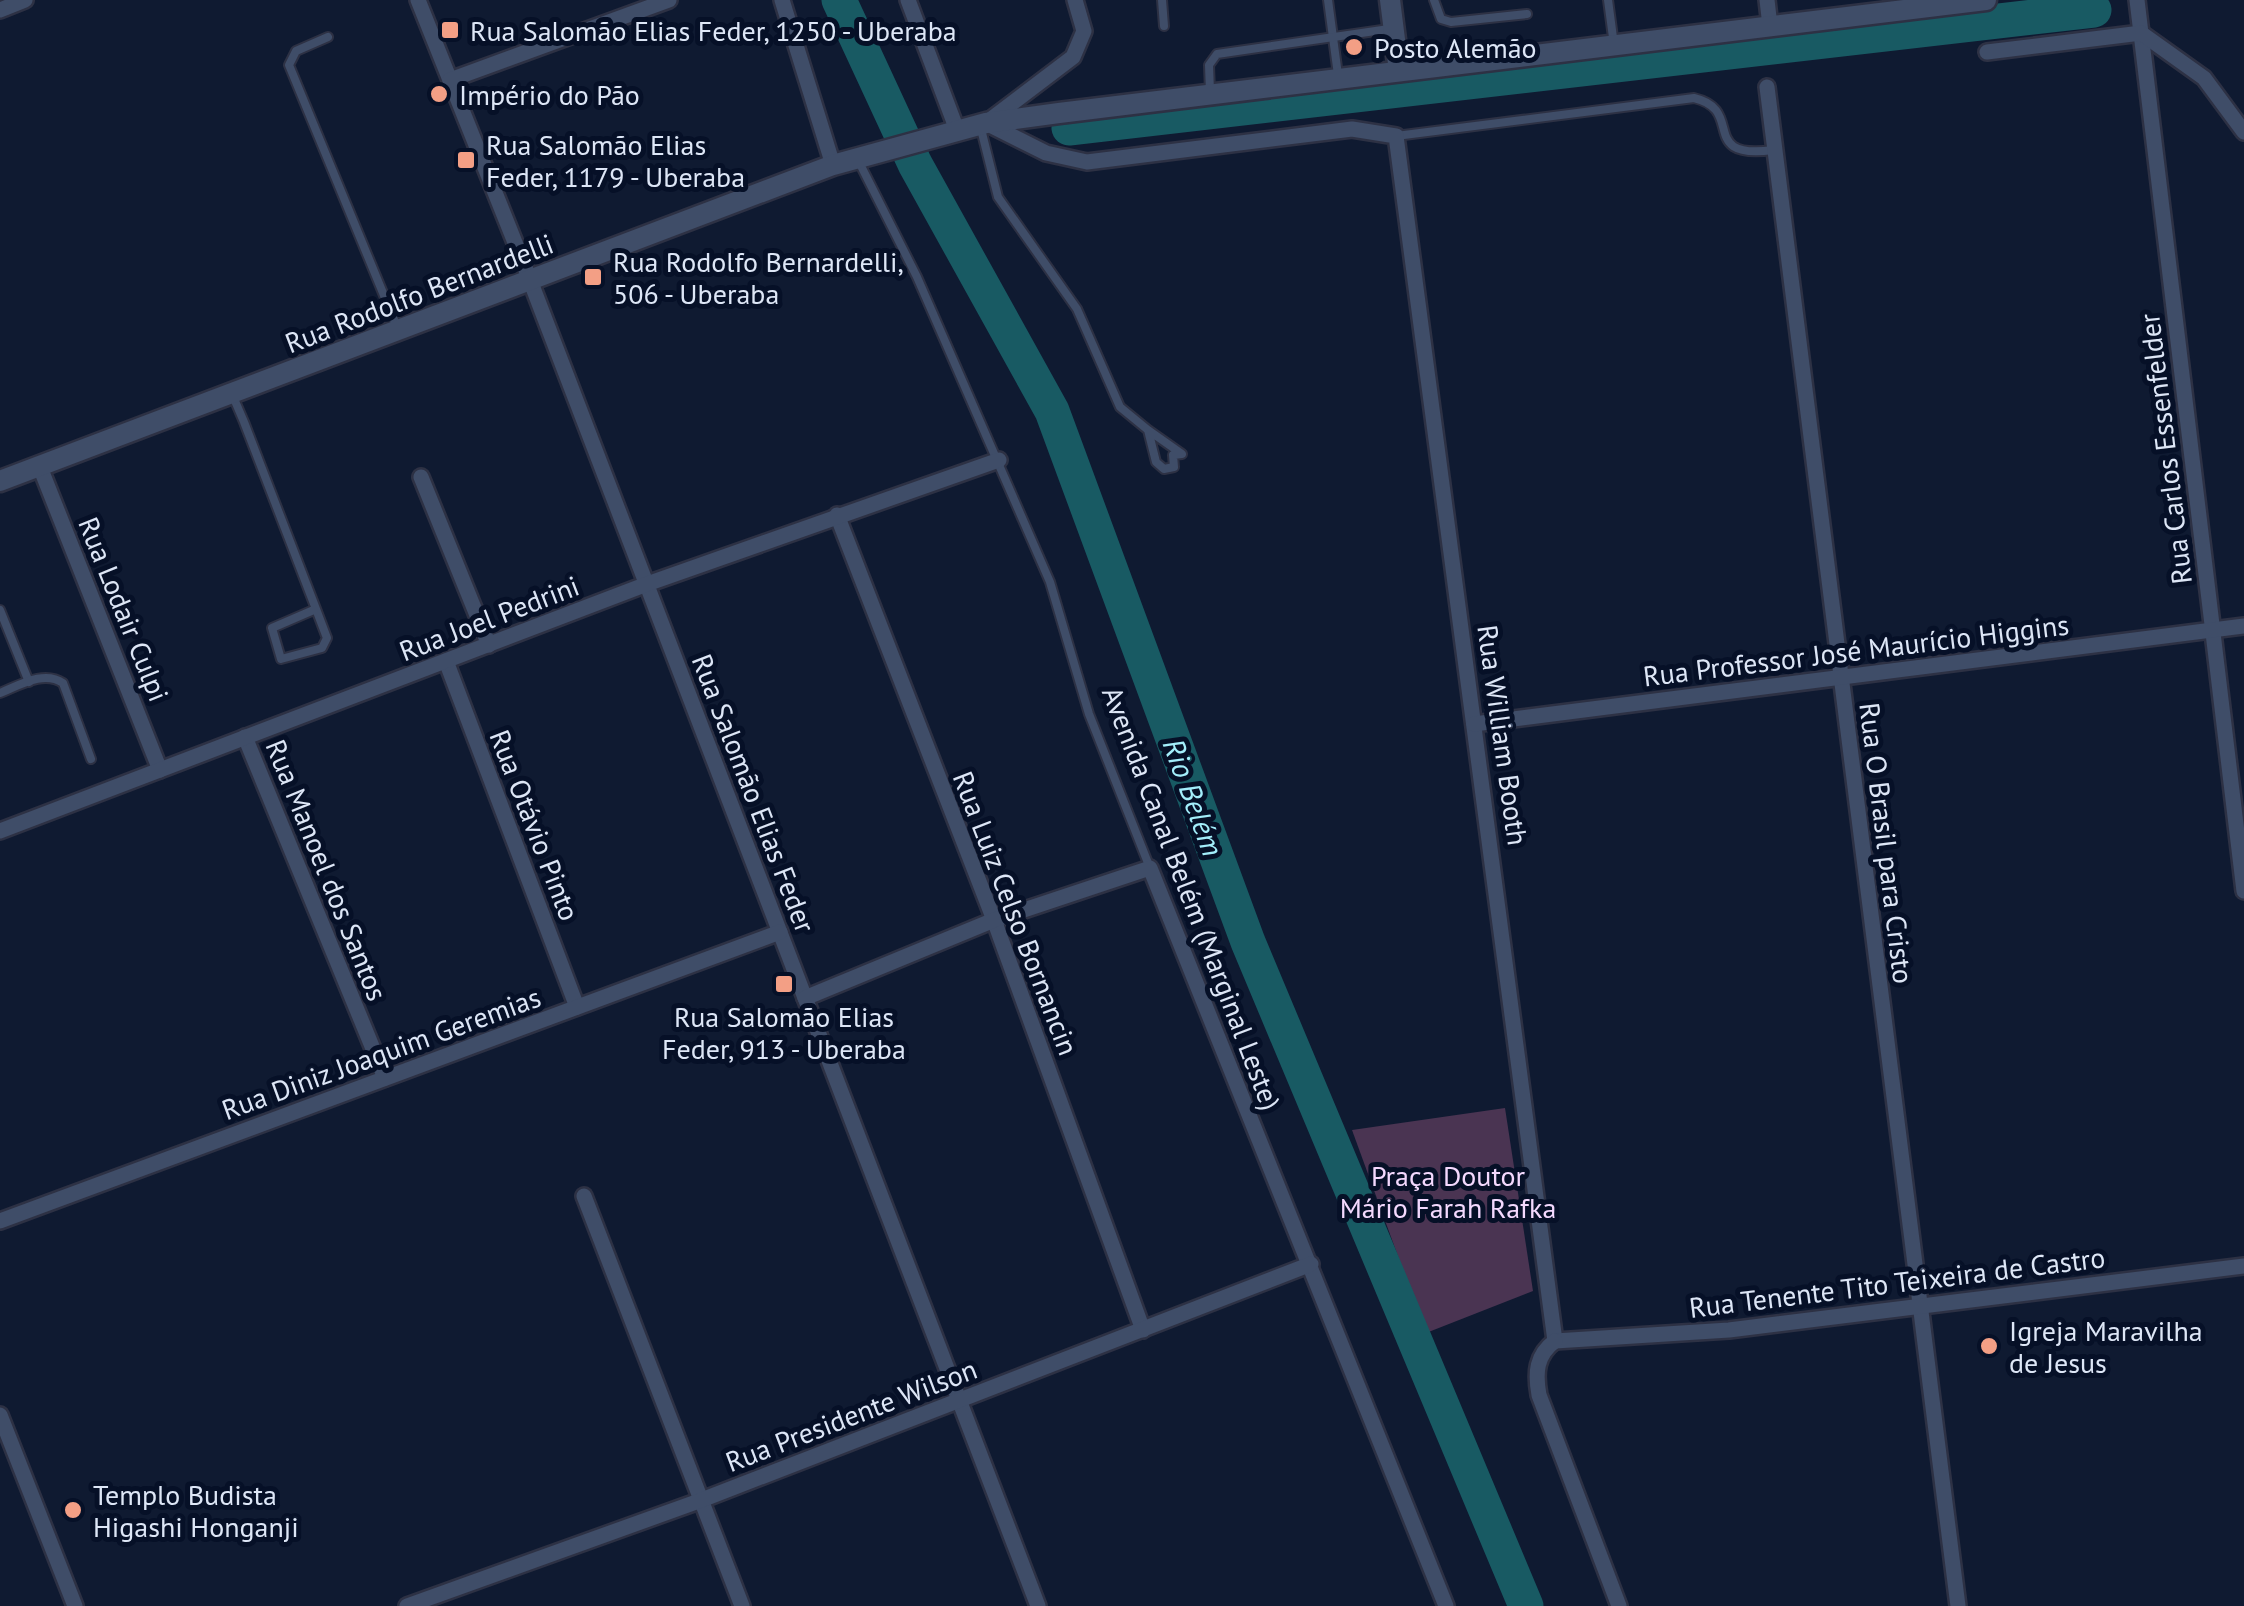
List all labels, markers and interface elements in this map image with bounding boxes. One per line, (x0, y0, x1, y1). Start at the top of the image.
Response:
place label: Rua Salomão Elias Feder, 1250 - Uberaba (470, 12, 957, 49)
marker: Rua Salomão Elias Feder, 1250 - Uberaba (439, 19, 461, 41)
place label: Posto Alemão (1374, 29, 1537, 66)
marker: Posto Alemão (1343, 36, 1365, 58)
place label: Império do Pão (459, 76, 640, 113)
marker: Império do Pão (428, 83, 450, 105)
place label: Rua Salomão Elias Feder, 1179 - Uberaba (486, 126, 745, 195)
marker: Rua Salomão Elias Feder, 1179 - Uberaba (455, 149, 477, 171)
street label: Rua Rodolfo Bernardelli (280, 225, 558, 361)
place label: Rua Rodolfo Bernardelli, 506 - Uberaba (613, 243, 904, 312)
marker: Rua Rodolfo Bernardelli, 506 - Uberaba (582, 266, 604, 288)
street label: Rua Carlos Essenfelder (2130, 311, 2200, 586)
street label: Rua Lodair Culpi (70, 511, 178, 707)
street label: Rua Joel Pedrini (394, 567, 584, 669)
street label: Rua Professor José Maurício Higgins (1641, 606, 2071, 694)
street label: Rua William Booth (1469, 622, 1537, 848)
street label: Rua Salomão Elias Feder (684, 649, 824, 938)
street label: Avenida Canal Belém (Marginal Leste) (1094, 681, 1290, 1115)
street label: Rua O Brasil para Cristo (1851, 700, 1923, 986)
street label: Rua Otávio Pinto (482, 724, 588, 926)
water label: Rio Belém (1155, 733, 1233, 861)
street label: Rua Manoel dos Santos (258, 734, 396, 1006)
street label: Rua Luiz Celso Bornancin (945, 766, 1087, 1060)
marker: Rua Salomão Elias Feder, 913 - Uberaba (773, 973, 795, 995)
street label: Rua Diniz Joaquim Geremias (217, 978, 545, 1128)
place label: Rua Salomão Elias Feder, 913 - Uberaba (662, 998, 906, 1067)
park label: Praça Doutor Mário Farah Rafka (1340, 1157, 1556, 1226)
street label: Rua Tenente Tito Teixeira de Castro (1687, 1238, 2107, 1326)
place label: Igreja Maravilha de Jesus (2009, 1312, 2203, 1381)
marker: Igreja Maravilha de Jesus (1978, 1335, 2000, 1357)
street label: Rua Presidente Wilson (720, 1350, 982, 1480)
place label: Templo Budista Higashi Honganji (93, 1476, 299, 1545)
marker: Templo Budista Higashi Honganji (62, 1499, 84, 1521)

